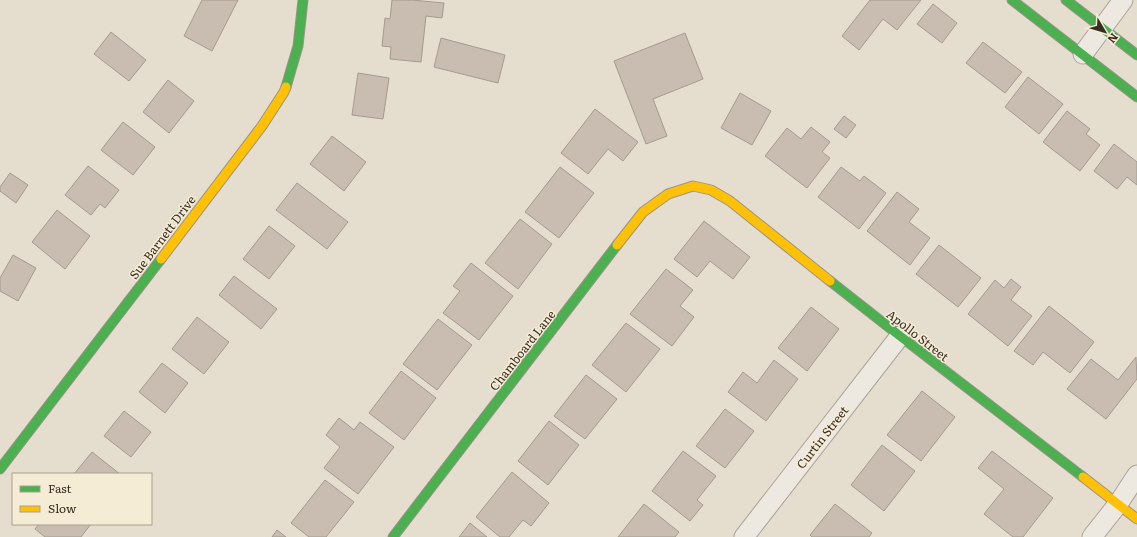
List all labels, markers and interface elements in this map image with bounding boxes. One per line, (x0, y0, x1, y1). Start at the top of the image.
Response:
north arrow (1085, 12, 1125, 52)
text: N (1105, 30, 1123, 47)
street label: Sue Barnett Drive (124, 191, 200, 283)
street label: Apollo Street (883, 305, 953, 365)
street label: Chamboard Lane (485, 306, 559, 394)
street label: Curtin Street (792, 402, 852, 472)
legend (12, 473, 152, 525)
text: Fast (48, 479, 72, 497)
text: Slow (48, 499, 77, 517)

